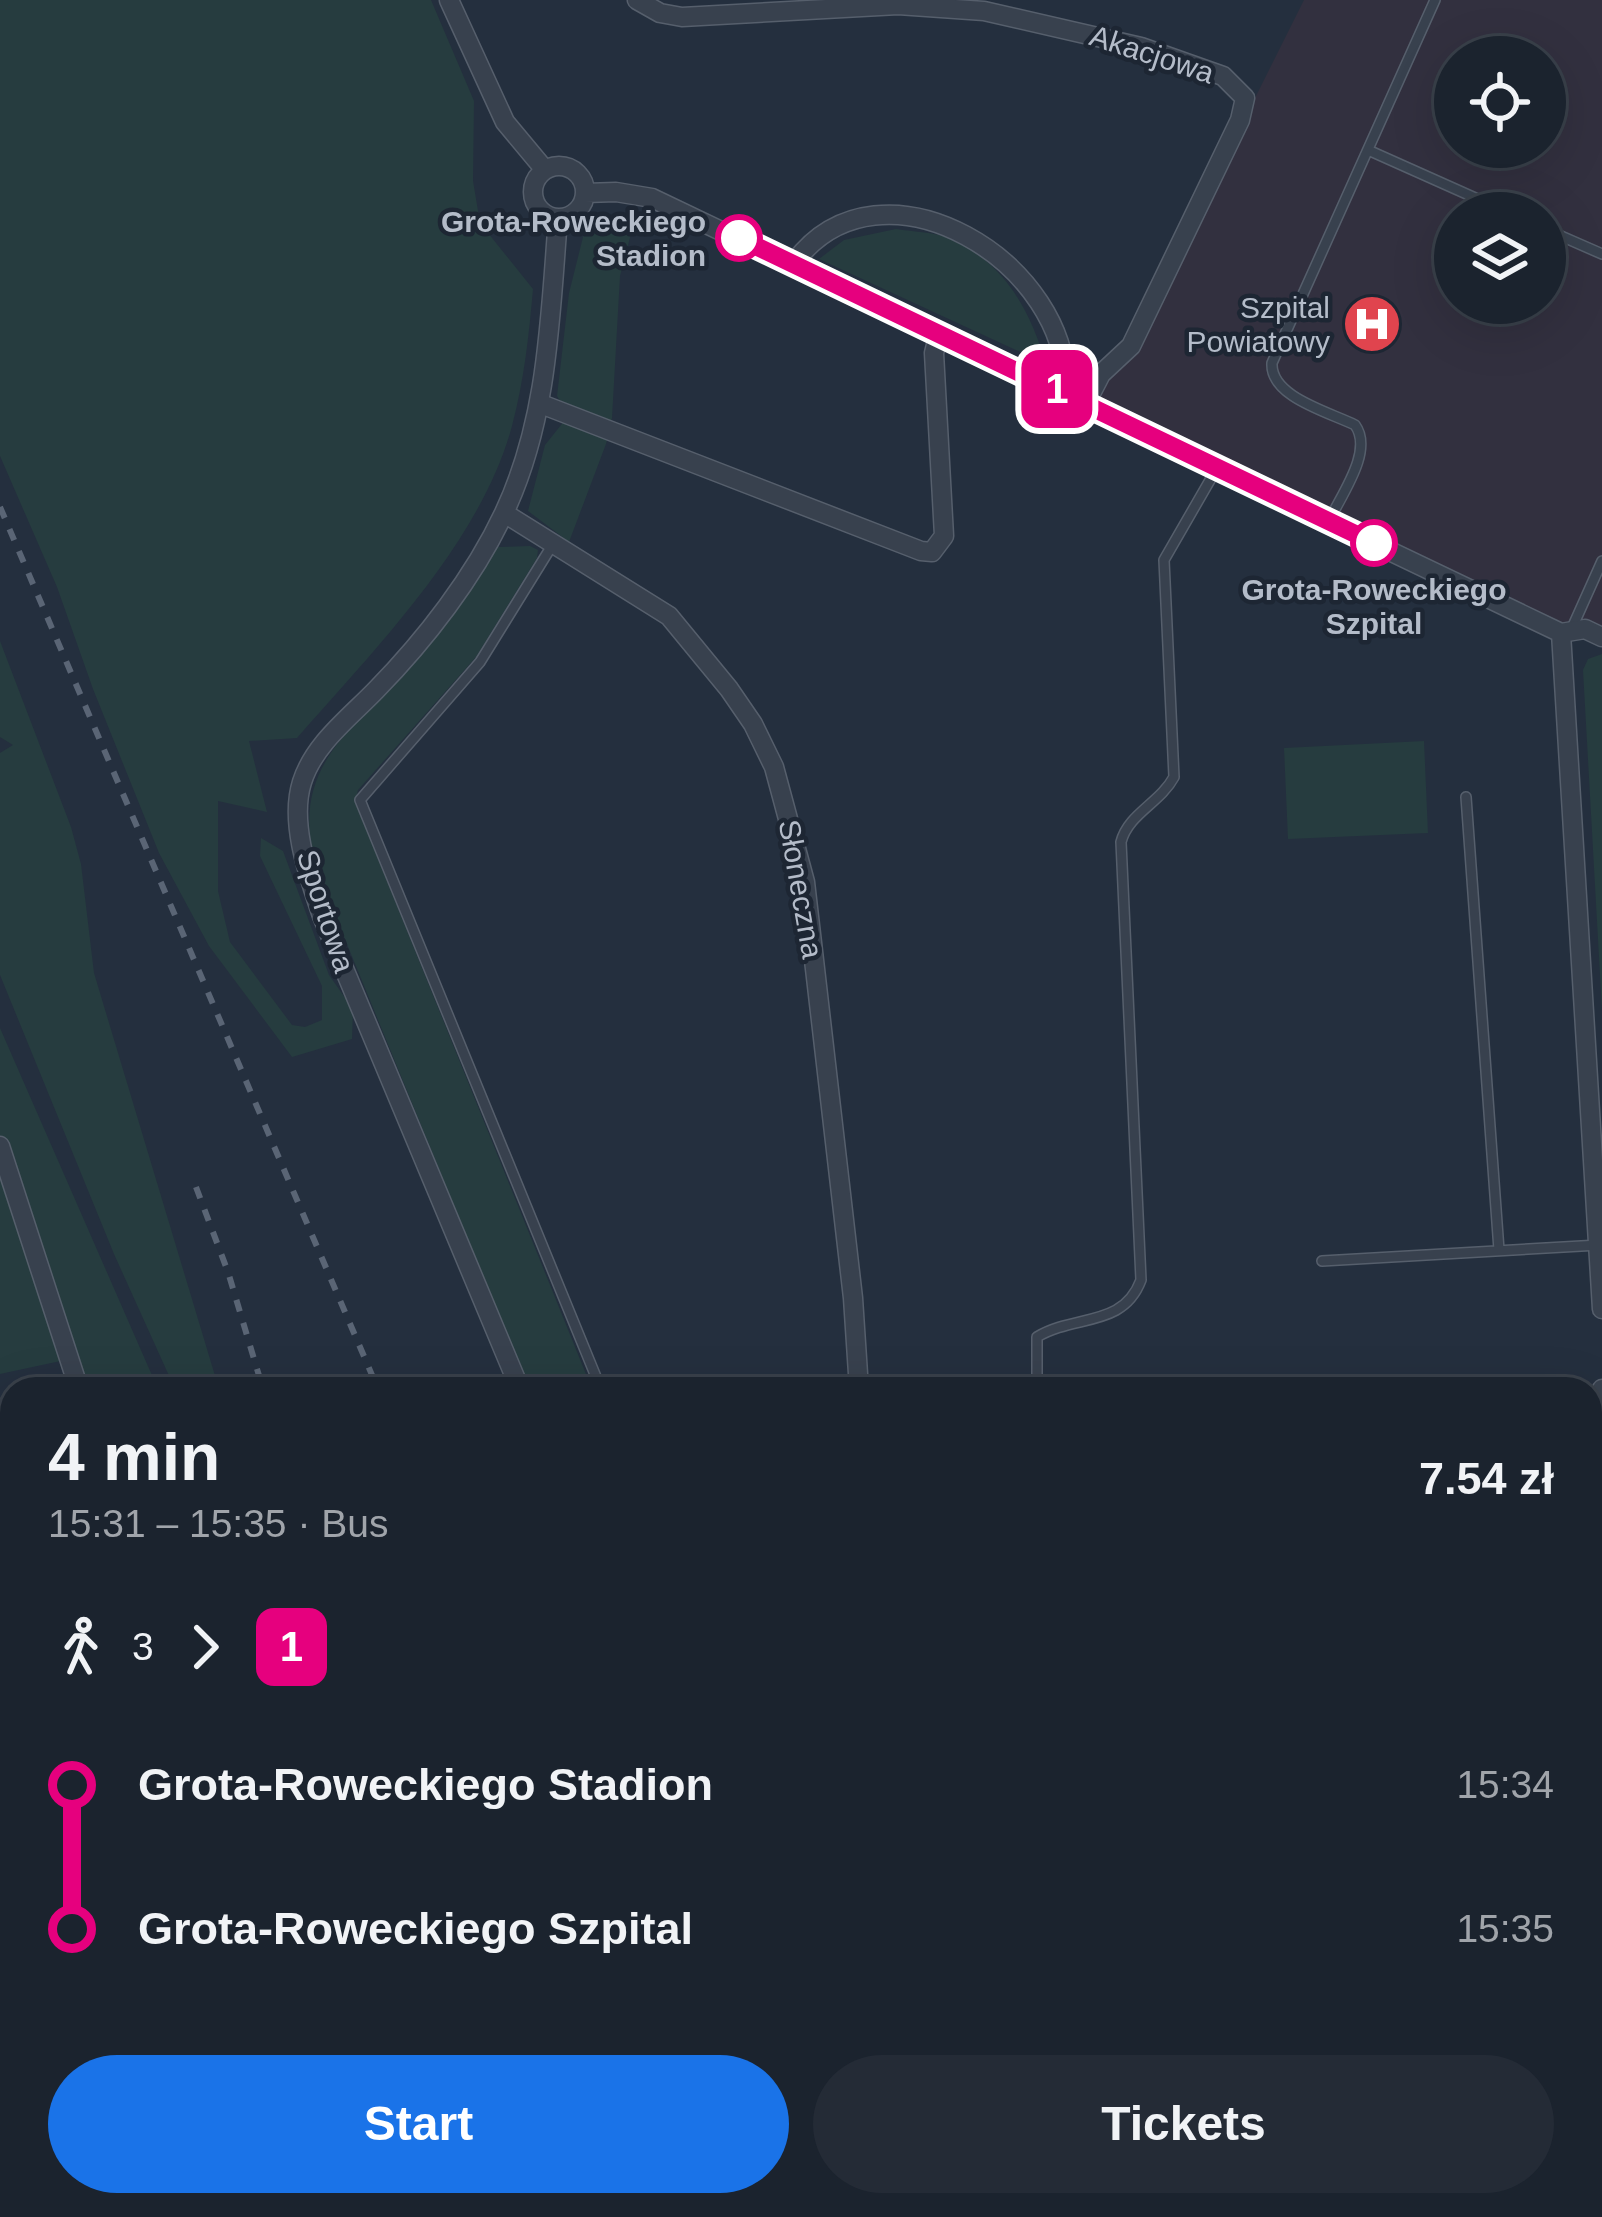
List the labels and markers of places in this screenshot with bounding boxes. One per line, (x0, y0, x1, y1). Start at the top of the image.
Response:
place label: Grota-Roweckiego Stadion (441, 205, 706, 272)
marker: Grota-Roweckiego Stadion (717, 216, 761, 260)
place label: Szpital Powiatowy (1187, 291, 1330, 358)
hospital icon: Szpital Powiatowy (1341, 293, 1403, 355)
marker: Grota-Roweckiego Szpital (1352, 521, 1396, 565)
place label: Grota-Roweckiego Szpital (1241, 573, 1507, 640)

